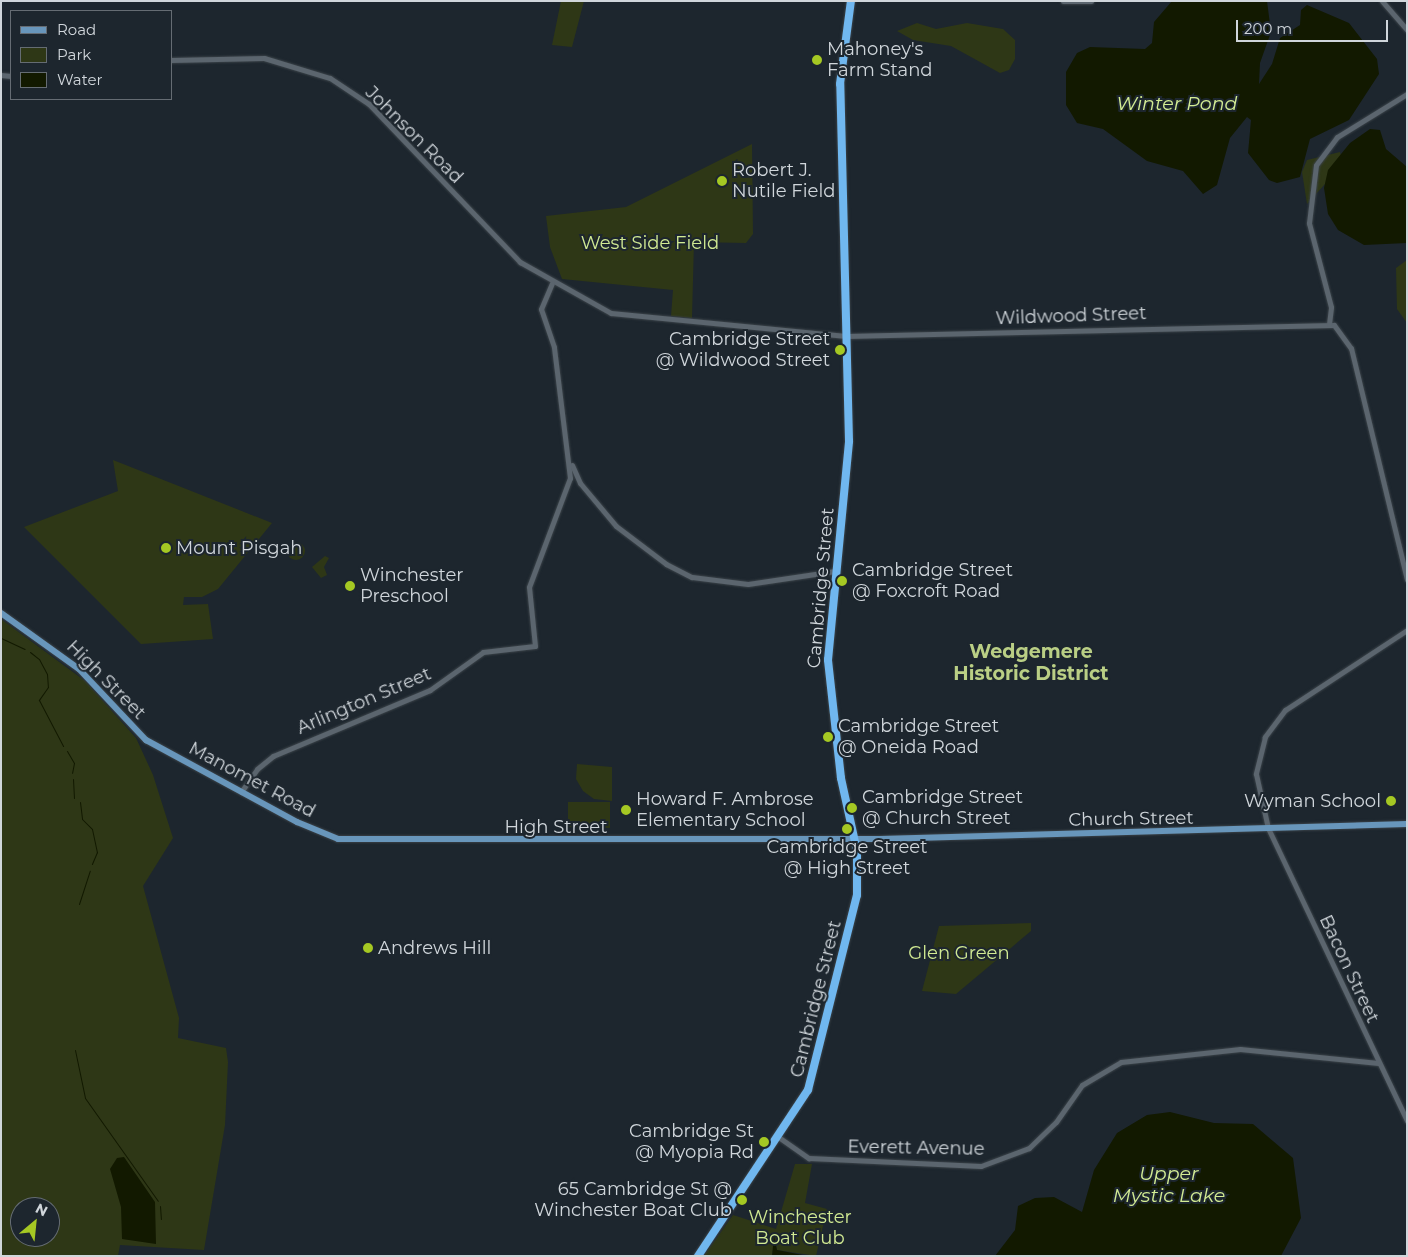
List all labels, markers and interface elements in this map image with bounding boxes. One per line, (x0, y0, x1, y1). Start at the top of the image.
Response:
legend (10, 10, 172, 100)
scale bar (1238, 10, 1390, 42)
text: 200 m (1244, 19, 1292, 38)
text: Road (57, 20, 96, 39)
place label: Mahoney's Farm Stand (827, 39, 933, 82)
text: Park (57, 45, 91, 64)
marker: Mahoney's Farm Stand (811, 54, 823, 66)
text: Water (57, 70, 103, 89)
street label: Johnson Road (361, 82, 467, 188)
water label: Winter Pond (1117, 93, 1237, 115)
place label: Robert J. Nutile Field (732, 160, 835, 202)
marker: Robert J. Nutile Field (716, 175, 728, 187)
park label: West Side Field (581, 232, 719, 254)
street label: Wildwood Street (995, 303, 1147, 329)
place label: Cambridge Street @ Wildwood Street (656, 329, 830, 372)
marker: Cambridge Street @ Wildwood Street (834, 344, 846, 356)
street label: Cambridge Street (803, 507, 839, 669)
place label: Mount Pisgah (176, 537, 302, 559)
marker: Mount Pisgah (160, 542, 172, 554)
place label: Cambridge Street @ Foxcroft Road (852, 560, 1013, 602)
place label: Winchester Preschool (360, 565, 464, 608)
marker: Cambridge Street @ Foxcroft Road (836, 575, 848, 587)
marker: Winchester Preschool (344, 580, 356, 592)
street label: High Street (62, 636, 150, 724)
district label: Wedgemere Historic District (953, 641, 1109, 685)
street label: Arlington Street (294, 663, 434, 739)
place label: Cambridge Street @ Oneida Road (838, 716, 999, 759)
marker: Cambridge Street @ Oneida Road (822, 731, 834, 743)
street label: Manomet Road (185, 738, 319, 822)
place label: Cambridge Street @ Church Street (862, 787, 1023, 830)
place label: Howard F. Ambrose Elementary School (636, 789, 814, 832)
place label: Wyman School (1244, 790, 1381, 812)
marker: Wyman School (1385, 795, 1397, 807)
marker: Cambridge Street @ Church Street (846, 802, 858, 814)
marker: Howard F. Ambrose Elementary School (620, 804, 632, 816)
street label: Church Street (1068, 807, 1194, 831)
street label: High Street (504, 816, 608, 838)
marker: Cambridge Street @ High Street (841, 823, 853, 835)
place label: Cambridge Street @ High Street (766, 837, 928, 880)
street label: Bacon Street (1315, 912, 1383, 1026)
street label: Cambridge Street (786, 918, 846, 1080)
place label: Andrews Hill (378, 937, 491, 959)
marker: Andrews Hill (362, 942, 374, 954)
park label: Glen Green (908, 942, 1010, 964)
place label: Cambridge St @ Myopia Rd (629, 1121, 754, 1164)
marker: Cambridge St @ Myopia Rd (758, 1136, 770, 1148)
street label: Everett Avenue (847, 1136, 985, 1160)
water label: Upper Mystic Lake (1113, 1163, 1225, 1207)
place label: 65 Cambridge St @ Winchester Boat Club (534, 1179, 732, 1222)
marker: 65 Cambridge St @ Winchester Boat Club (736, 1194, 748, 1206)
north arrow (10, 1197, 60, 1247)
text: N (32, 1199, 51, 1220)
park label: Winchester Boat Club (748, 1207, 852, 1250)

